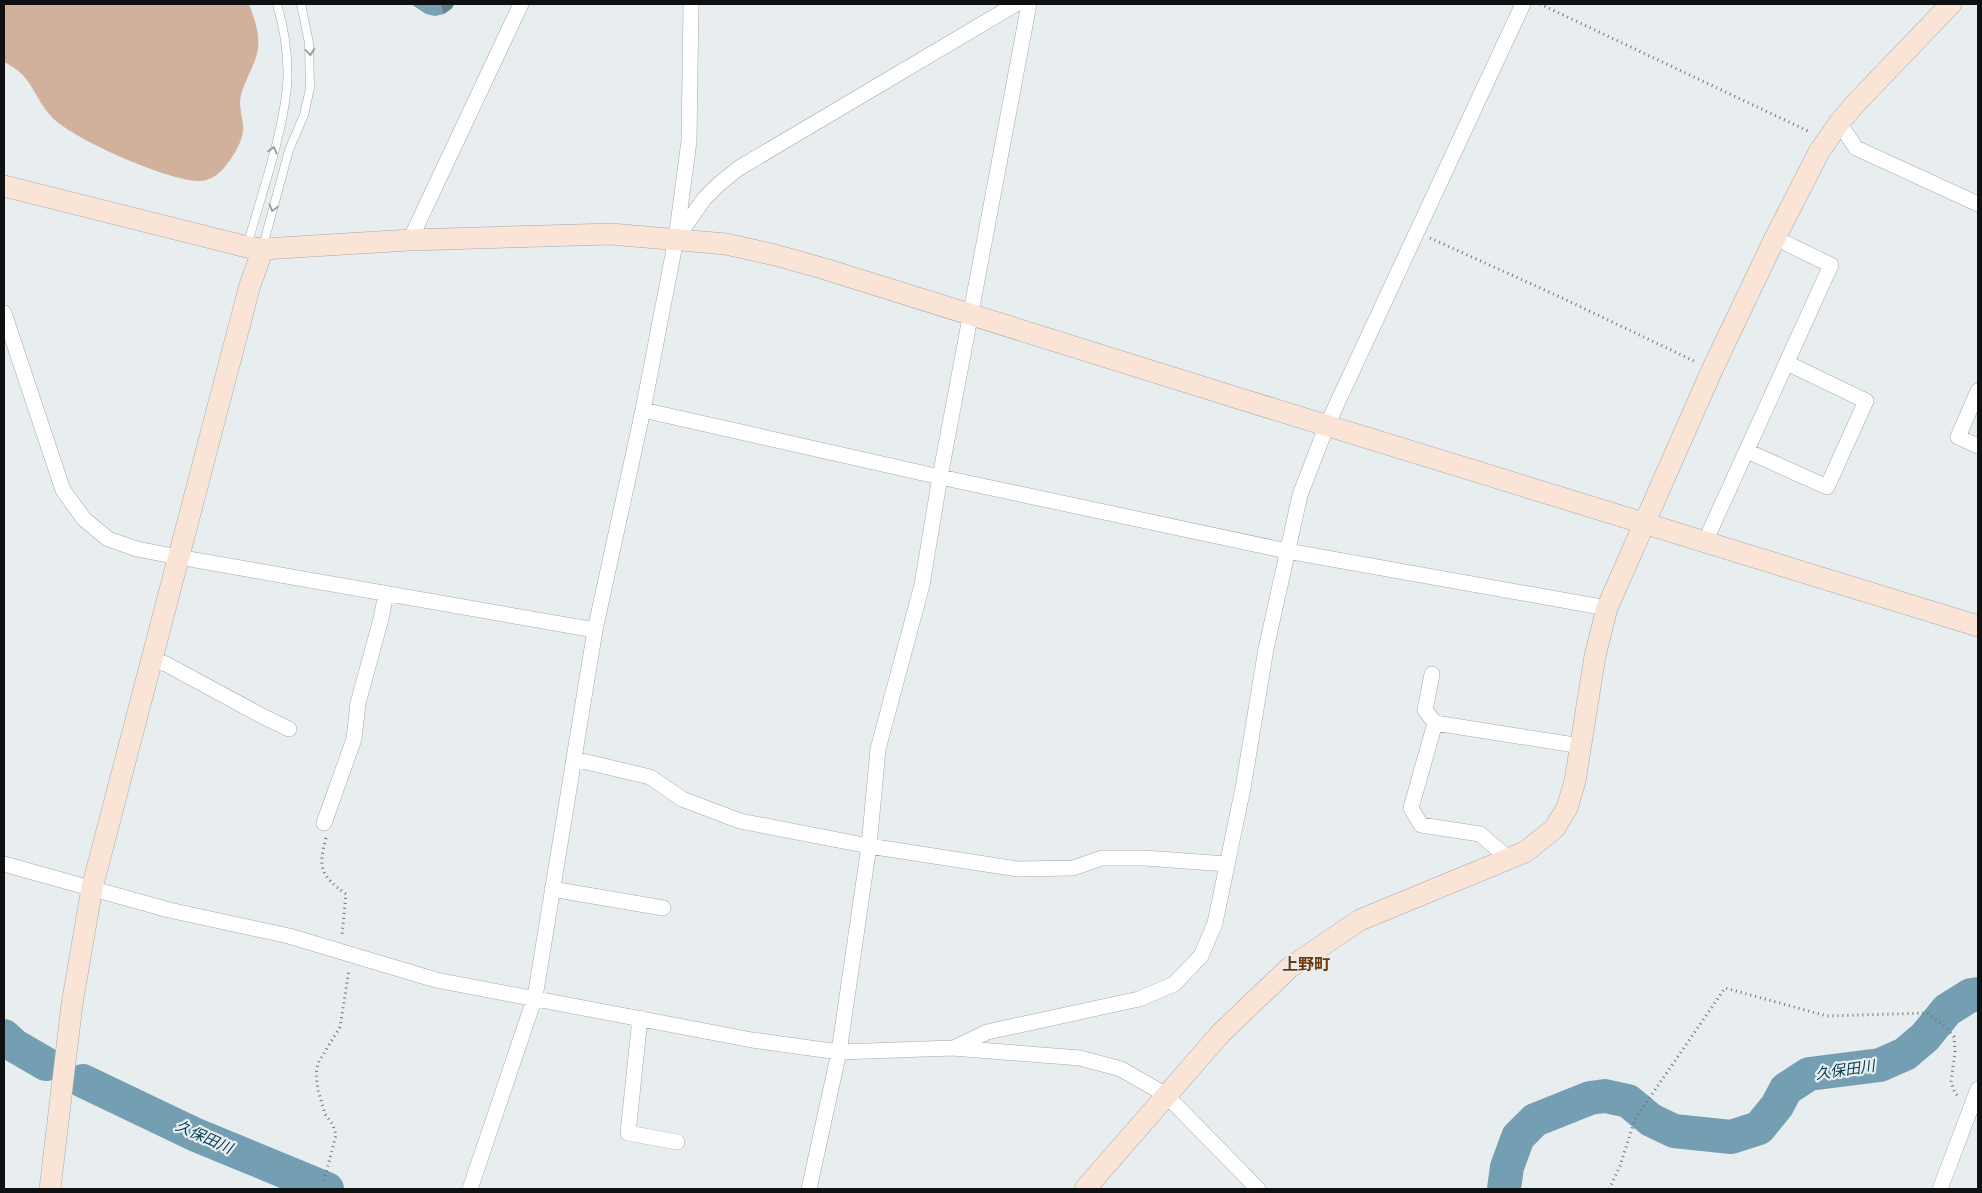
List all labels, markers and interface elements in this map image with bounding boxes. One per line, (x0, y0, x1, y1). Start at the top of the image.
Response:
one-way arrow (304, 48, 315, 56)
one-way arrow (268, 146, 278, 154)
one-way arrow (269, 204, 279, 212)
district label: 上野町 (1282, 951, 1330, 975)
water label: 久保田川 (1814, 1054, 1878, 1083)
water label: 久保田川 (173, 1114, 238, 1158)

